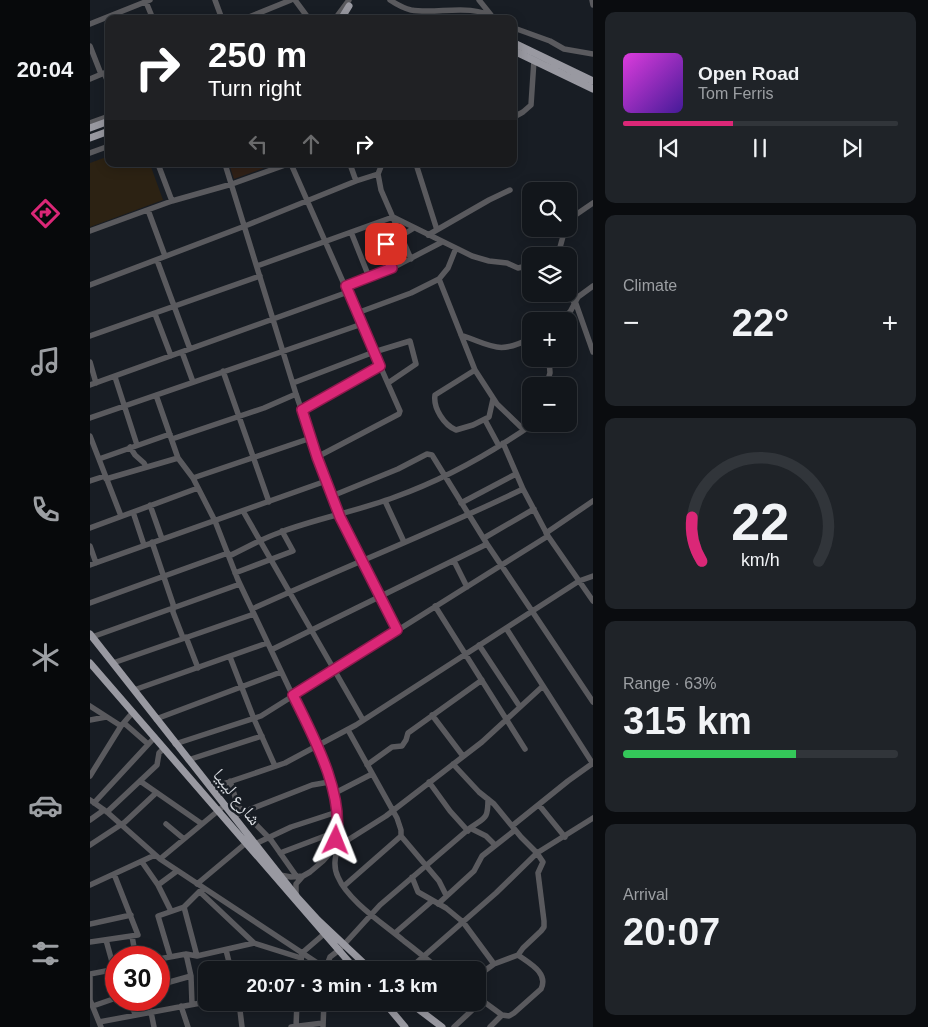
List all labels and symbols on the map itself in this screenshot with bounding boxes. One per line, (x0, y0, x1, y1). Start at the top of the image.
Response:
pin (365, 223, 407, 265)
street label: شارع ليبيا (208, 765, 265, 830)
position arrow (309, 813, 361, 865)
speed limit sign: 30 (105, 946, 170, 1011)

